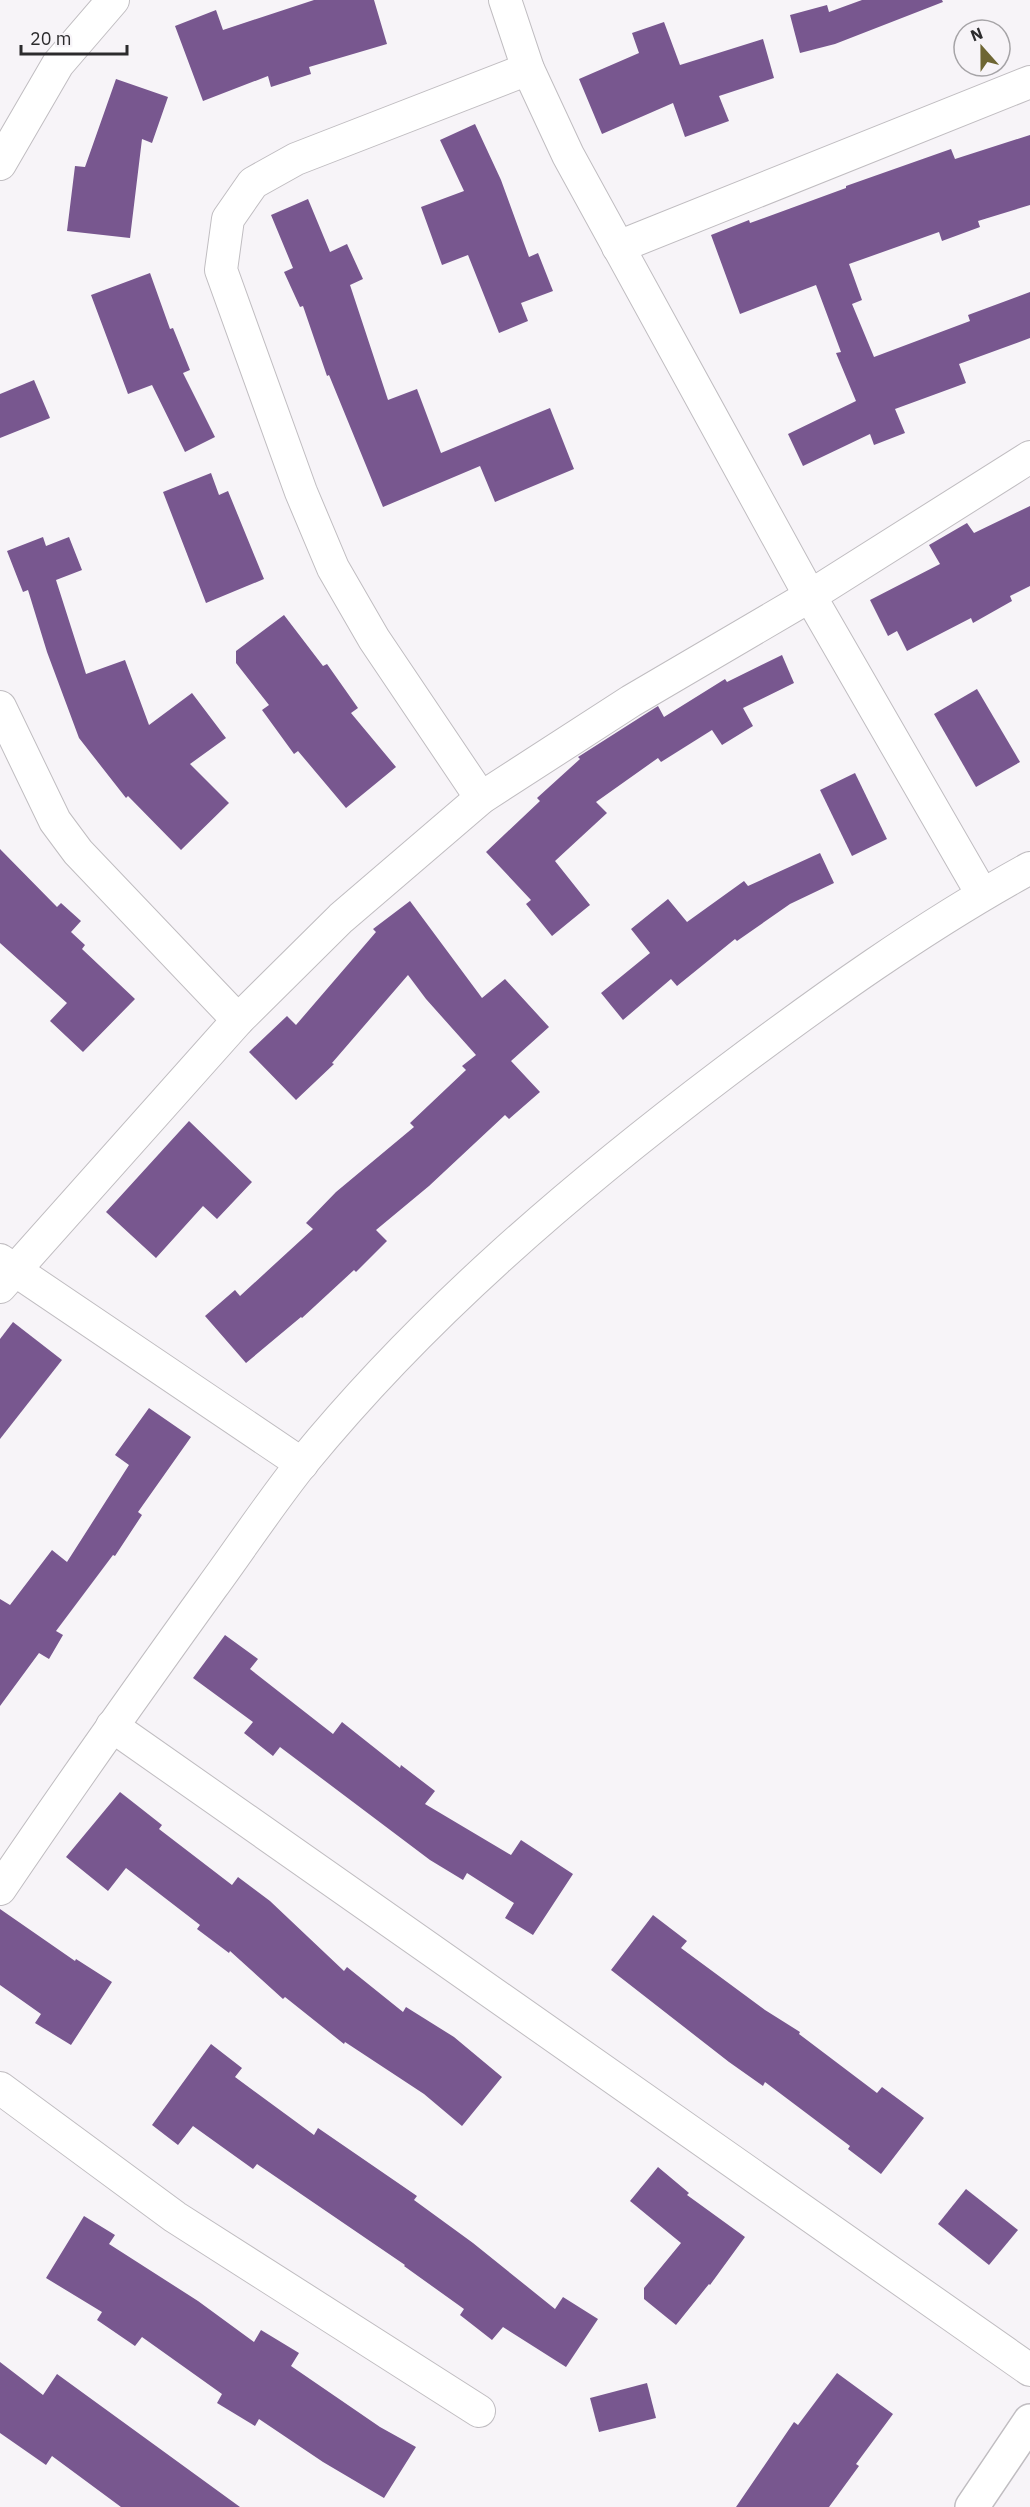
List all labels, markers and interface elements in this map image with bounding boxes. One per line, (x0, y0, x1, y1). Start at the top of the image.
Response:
scale bar (21, 18, 128, 56)
north arrow (952, 18, 1012, 78)
text: N (968, 23, 986, 45)
text: 20 m (30, 27, 72, 50)

